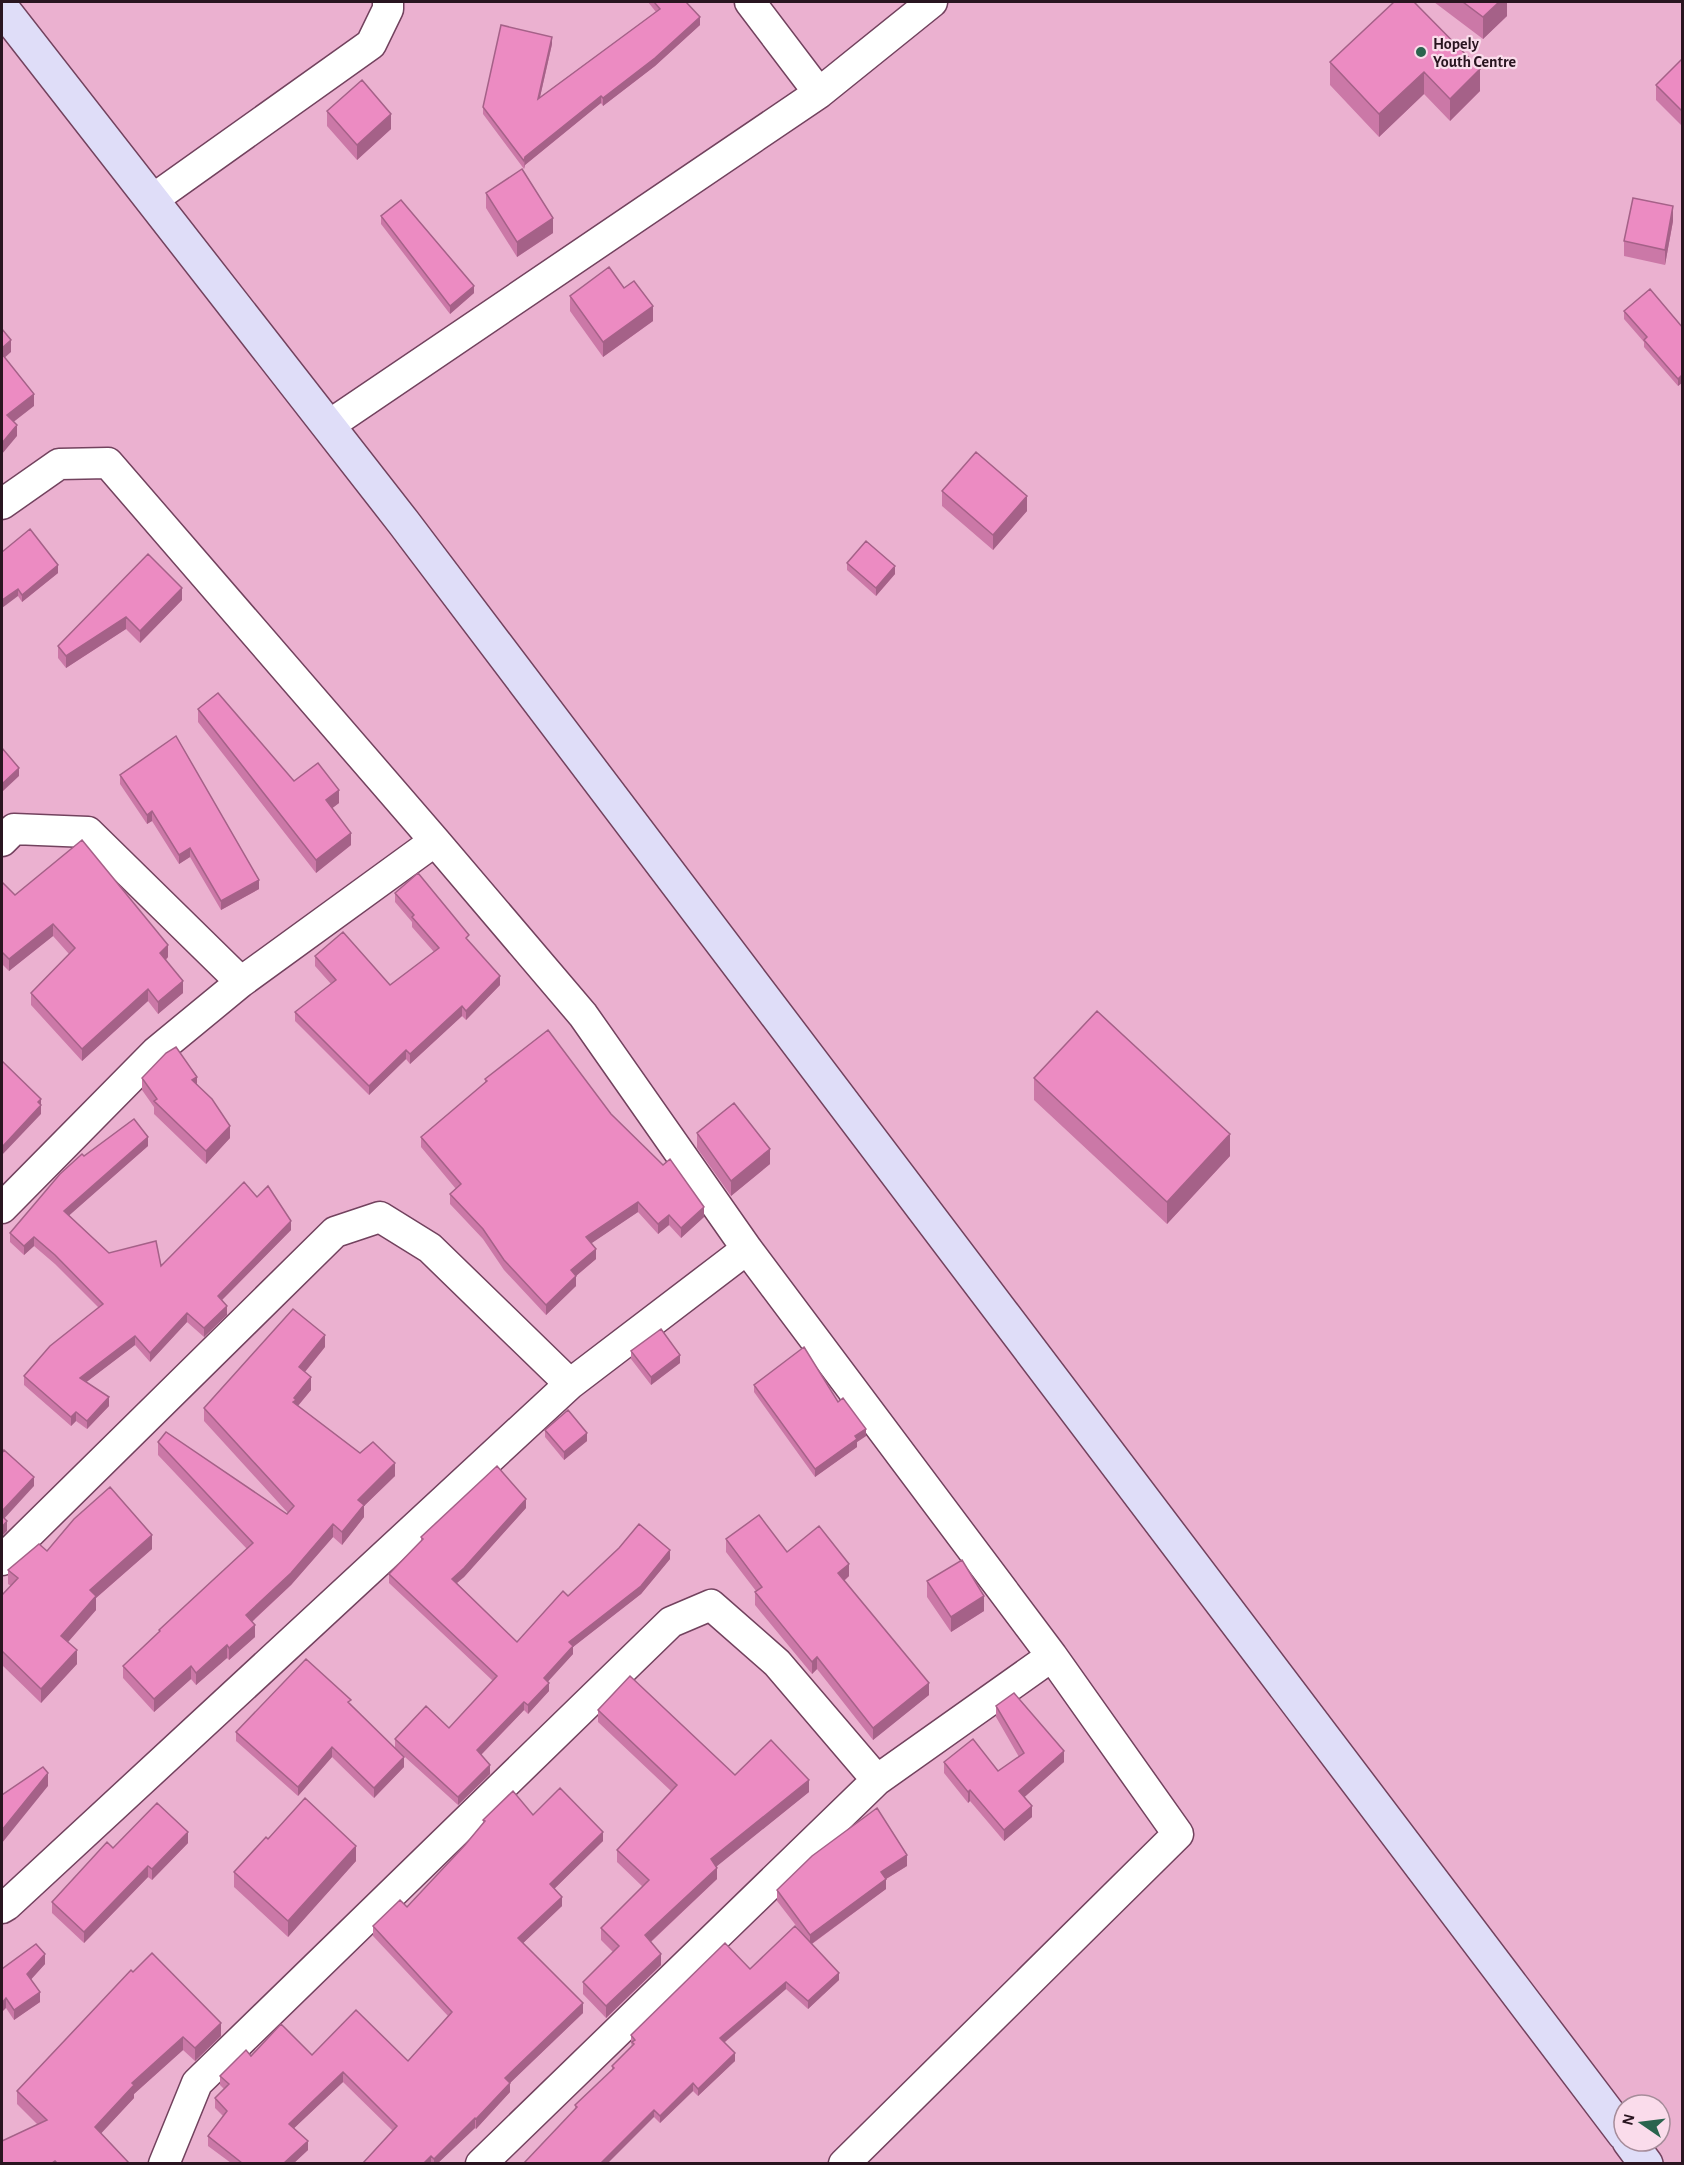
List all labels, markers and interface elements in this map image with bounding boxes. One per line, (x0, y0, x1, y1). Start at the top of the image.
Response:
place label: Hopely Youth Centre (1433, 36, 1516, 70)
marker: Hopely Youth Centre (1414, 45, 1428, 59)
north arrow (1612, 2093, 1672, 2153)
text: N (1619, 2112, 1638, 2127)

